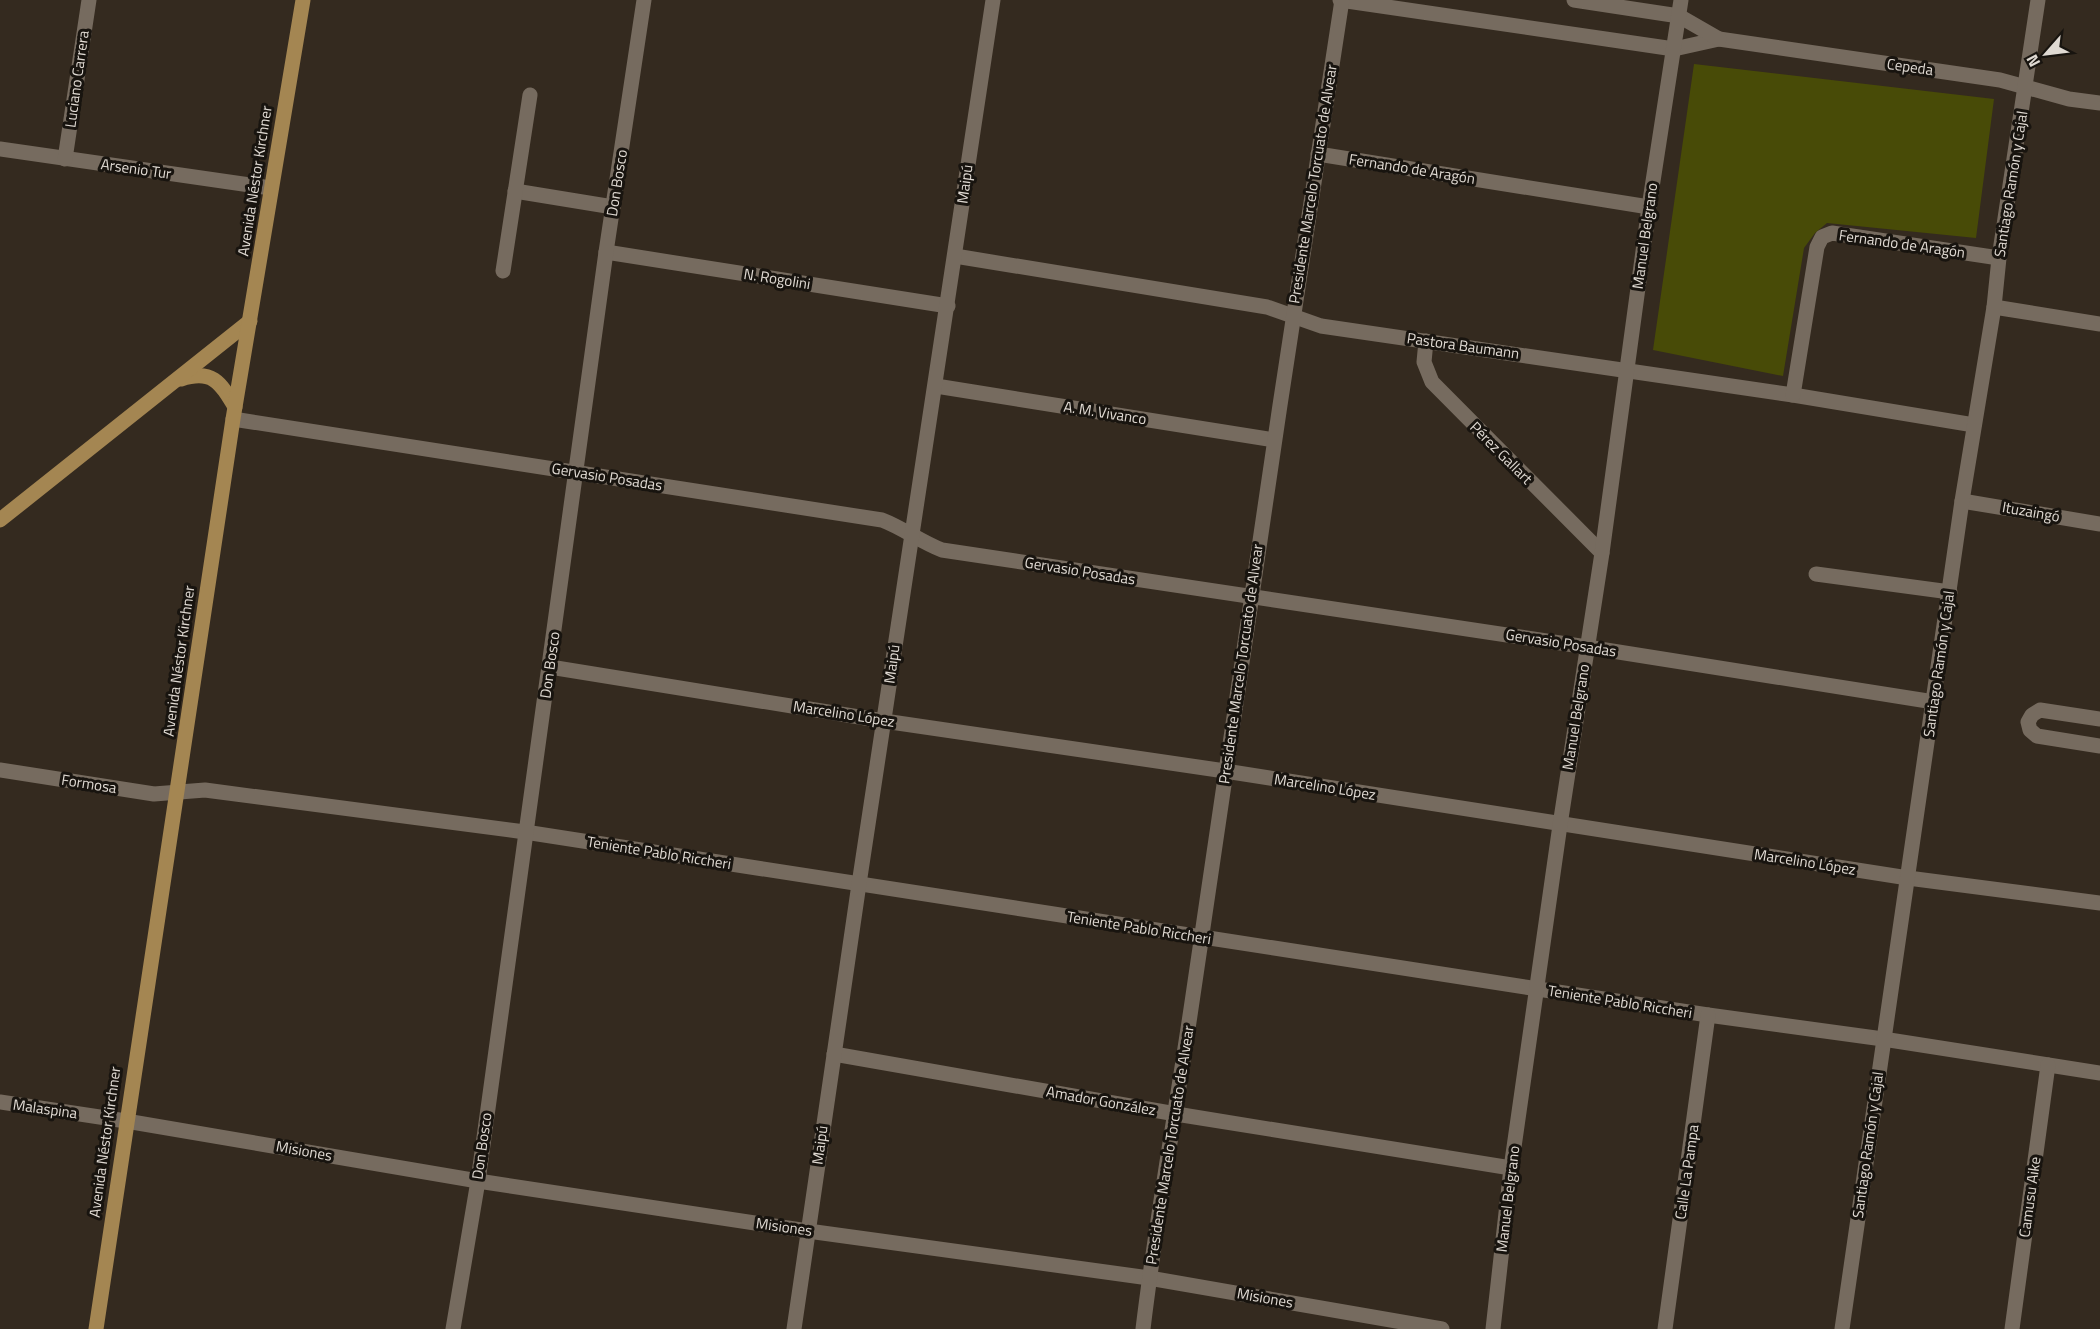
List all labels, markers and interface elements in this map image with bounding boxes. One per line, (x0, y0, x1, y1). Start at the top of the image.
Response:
north arrow (2016, 24, 2076, 84)
street label: Luciano Carrera (58, 28, 95, 129)
text: N (2020, 51, 2046, 72)
street label: Cepeda (1885, 52, 1935, 81)
street label: Presidente Marcelo Torcuato de Alvear (1282, 63, 1343, 305)
street label: Avenida Néstor Kirchner (231, 104, 278, 258)
street label: Santiago Ramón y Cajal (1988, 109, 2033, 259)
street label: Fernando de Aragón (1347, 147, 1477, 190)
street label: Don Bosco (600, 148, 633, 218)
street label: Arsenio Tur (99, 152, 173, 185)
street label: Maipú (950, 163, 979, 205)
street label: Manuel Belgrano (1626, 181, 1663, 291)
street label: Fernando de Aragón (1837, 223, 1967, 264)
street label: N. Rogolini (742, 262, 812, 295)
street label: Pastora Baumann (1405, 326, 1521, 365)
street label: A. M. Vivanco (1062, 395, 1148, 430)
street label: Pérez Gallart (1465, 416, 1539, 490)
street label: Gervasio Posadas (550, 456, 664, 497)
street label: Ituzaingó (2000, 495, 2062, 528)
street label: Presidente Marcelo Torcuato de Alvear (1212, 543, 1269, 785)
street label: Gervasio Posadas (1023, 550, 1137, 591)
street label: Avenida Néstor Kirchner (157, 584, 200, 738)
street label: Santiago Ramón y Cajal (1917, 589, 1960, 739)
street label: Gervasio Posadas (1504, 622, 1618, 663)
street label: Don Bosco (533, 630, 566, 700)
street label: Maipú (877, 643, 906, 685)
street label: Manuel Belgrano (1556, 662, 1595, 772)
street label: Marcelino López (792, 694, 897, 733)
street label: Marcelino López (1273, 767, 1378, 806)
street label: Formosa (60, 768, 119, 799)
street label: Teniente Pablo Riccheri (585, 830, 733, 875)
street label: Marcelino López (1753, 842, 1858, 881)
street label: Teniente Pablo Riccheri (1065, 905, 1213, 950)
street label: Teniente Pablo Riccheri (1546, 979, 1694, 1024)
street label: Presidente Marcelo Torcuato de Alvear (1139, 1024, 1200, 1266)
street label: Avenida Néstor Kirchner (83, 1065, 126, 1219)
street label: Santiago Ramón y Cajal (1846, 1070, 1889, 1220)
street label: Amador González (1045, 1080, 1158, 1121)
street label: Malaspina (11, 1093, 79, 1124)
street label: Don Bosco (465, 1111, 498, 1181)
street label: Calle La Pampa (1668, 1122, 1705, 1221)
street label: Maipú (805, 1124, 834, 1166)
street label: Misiones (274, 1134, 334, 1167)
street label: Manuel Belgrano (1490, 1144, 1525, 1254)
street label: Camusu Aike (2012, 1155, 2047, 1239)
street label: Misiones (754, 1211, 814, 1242)
street label: Misiones (1235, 1281, 1295, 1314)

